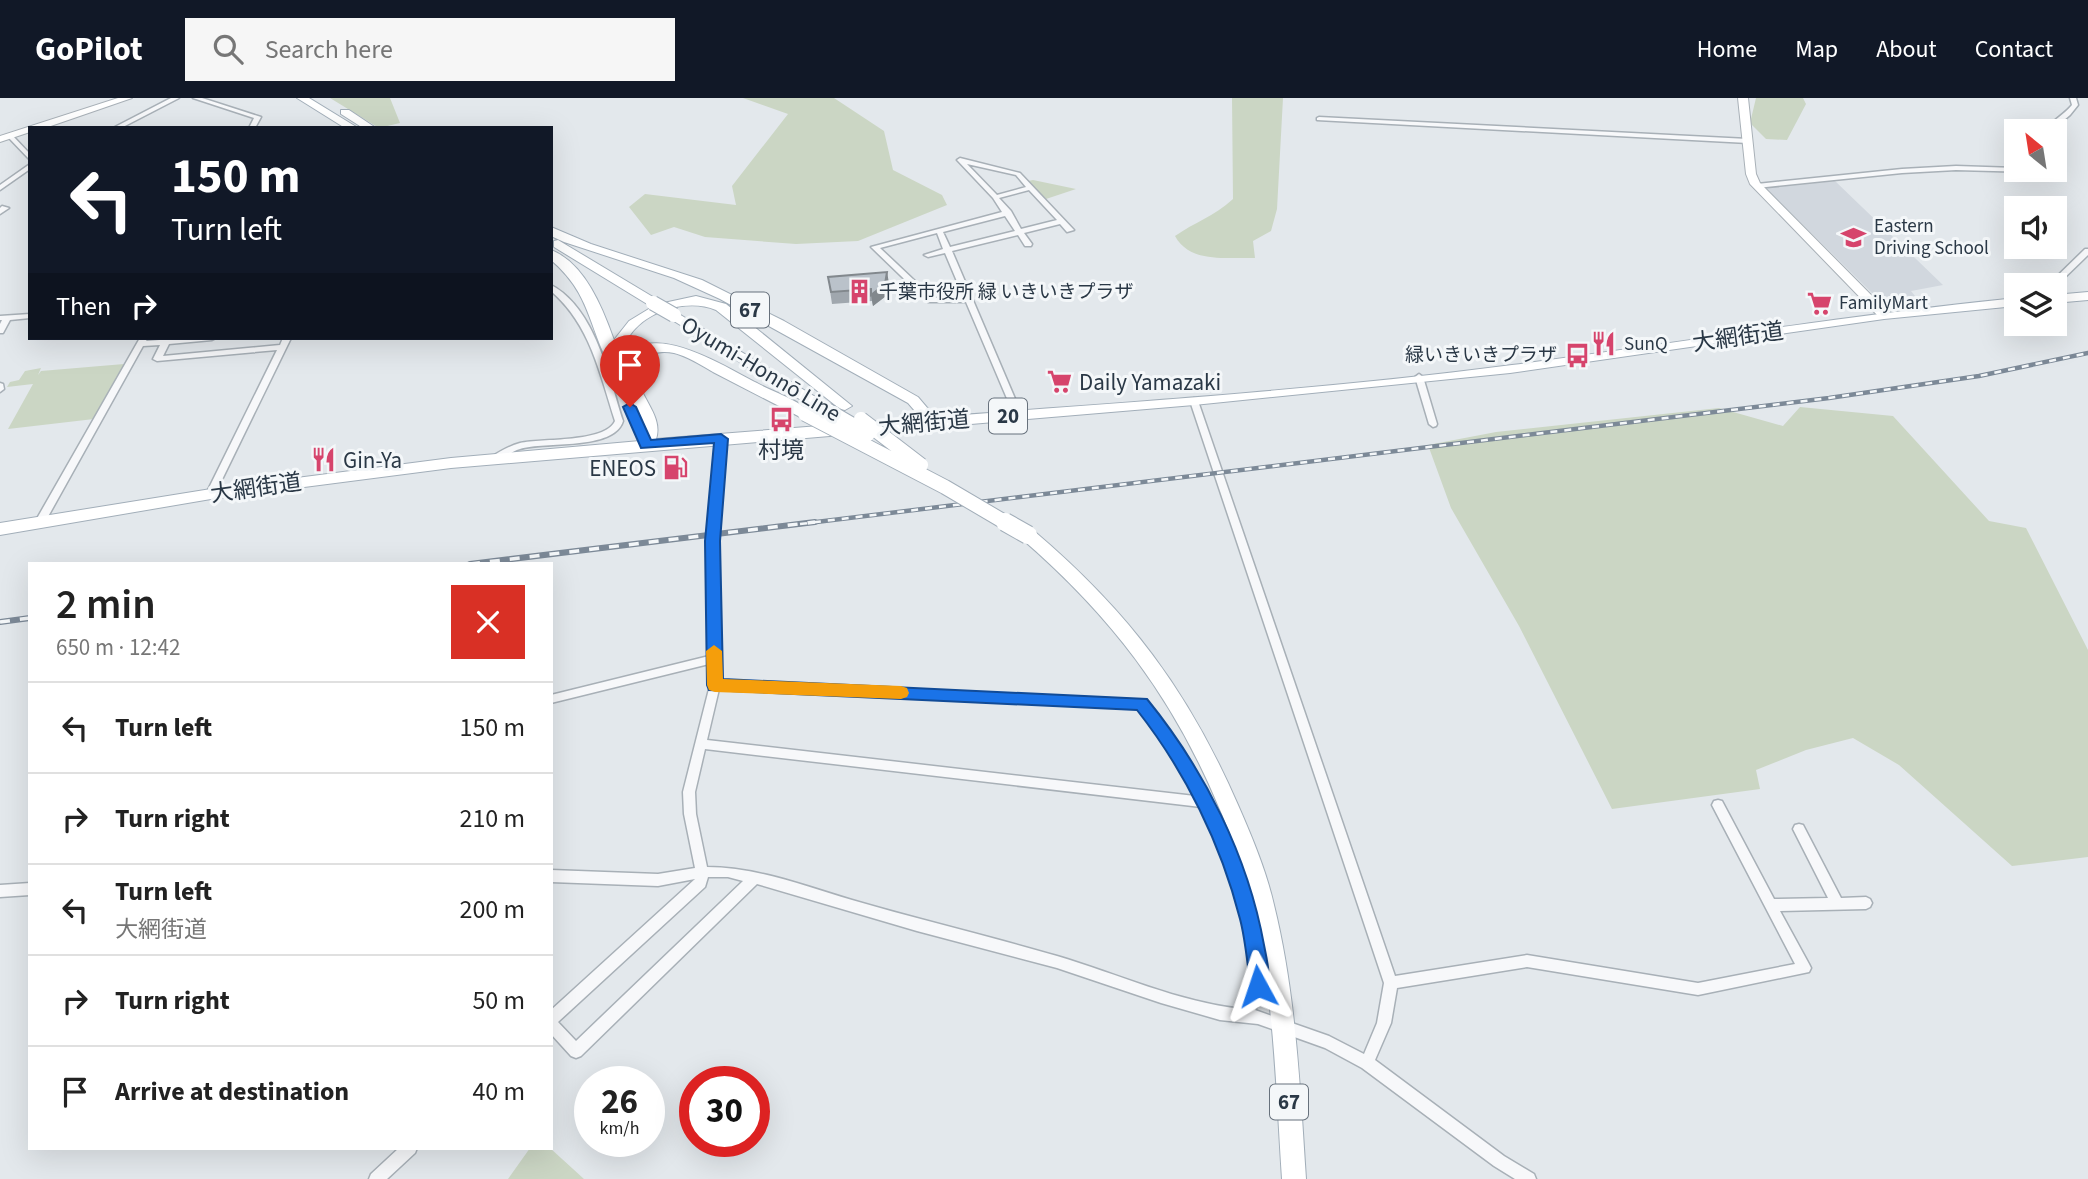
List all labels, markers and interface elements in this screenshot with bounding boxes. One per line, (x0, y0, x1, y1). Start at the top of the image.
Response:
search box (185, 18, 675, 81)
text: GoPilot (35, 26, 143, 73)
icon: search (209, 30, 247, 68)
text: Search here (265, 31, 393, 68)
text: Home (1697, 32, 1757, 67)
text: Map (1795, 32, 1838, 67)
text: About (1876, 32, 1937, 67)
text: Contact (1975, 32, 2053, 67)
north arrow (2004, 119, 2067, 182)
map controls (2004, 119, 2067, 336)
text: 150 m (171, 142, 300, 212)
icon: left (56, 154, 147, 245)
button: sound (2004, 196, 2067, 259)
text: Turn left (171, 207, 282, 253)
place label: Eastern Driving School (1874, 213, 1989, 262)
school or university icon: Eastern Driving School (1840, 223, 1868, 251)
button: layers (2004, 273, 2067, 336)
building icon: 千葉市役所 緑 いきいきプラザ (845, 278, 873, 306)
place label: 千葉市役所 緑 いきいきプラザ (879, 279, 1134, 306)
icon: right (125, 287, 163, 325)
text: Then (56, 288, 111, 325)
supermarket icon: FamilyMart (1805, 289, 1833, 317)
place label: FamilyMart (1839, 290, 1928, 317)
road number: 67 (731, 292, 769, 328)
street label: Oyumi-Honnō Line (675, 308, 847, 430)
street label: 大網街道 (1690, 314, 1786, 360)
restaurant icon: SunQ (1590, 330, 1618, 358)
place label: SunQ (1624, 331, 1668, 358)
pin (600, 335, 660, 407)
bus stop icon: 緑いきいきプラザ (1563, 341, 1591, 369)
place label: 緑いきいきプラザ (1405, 342, 1557, 369)
icon: arrive (611, 346, 649, 384)
place label: Daily Yamazaki (1079, 366, 1221, 399)
supermarket icon: Daily Yamazaki (1045, 368, 1073, 396)
road number: 20 (989, 398, 1027, 434)
street label: 大網街道 (877, 403, 971, 443)
bus stop icon: 村境 (767, 406, 795, 434)
place label: 村境 (758, 434, 804, 467)
place label: Gin-Ya (343, 444, 402, 477)
restaurant icon: Gin-Ya (309, 446, 337, 474)
place label: ENEOS (589, 452, 656, 485)
fuel station icon: ENEOS (662, 454, 690, 482)
street label: 大網街道 (208, 465, 304, 511)
text: 2 min (56, 575, 156, 635)
button: close (451, 585, 525, 659)
text: 650 m · 12:42 (56, 631, 180, 664)
icon: left (56, 709, 94, 747)
text: Turn left (115, 709, 212, 746)
text: 150 m (459, 709, 525, 746)
icon: right (56, 800, 94, 838)
text: Turn right (115, 800, 230, 837)
text: 210 m (459, 800, 525, 837)
text: Turn left (115, 873, 212, 910)
icon: left (56, 891, 94, 929)
text: 200 m (459, 891, 525, 928)
text: 大網街道 (115, 913, 207, 946)
position arrow (1221, 949, 1295, 1023)
icon: right (56, 982, 94, 1020)
text: Turn right (115, 982, 230, 1019)
text: 50 m (472, 982, 525, 1019)
speed limit sign: 30 (679, 1066, 770, 1157)
icon: arrive (56, 1073, 94, 1111)
text: Arrive at destination (115, 1073, 349, 1110)
text: 40 m (472, 1073, 525, 1110)
text: 26 (601, 1077, 638, 1127)
road number: 67 (1270, 1084, 1308, 1119)
text: km/h (600, 1116, 639, 1141)

